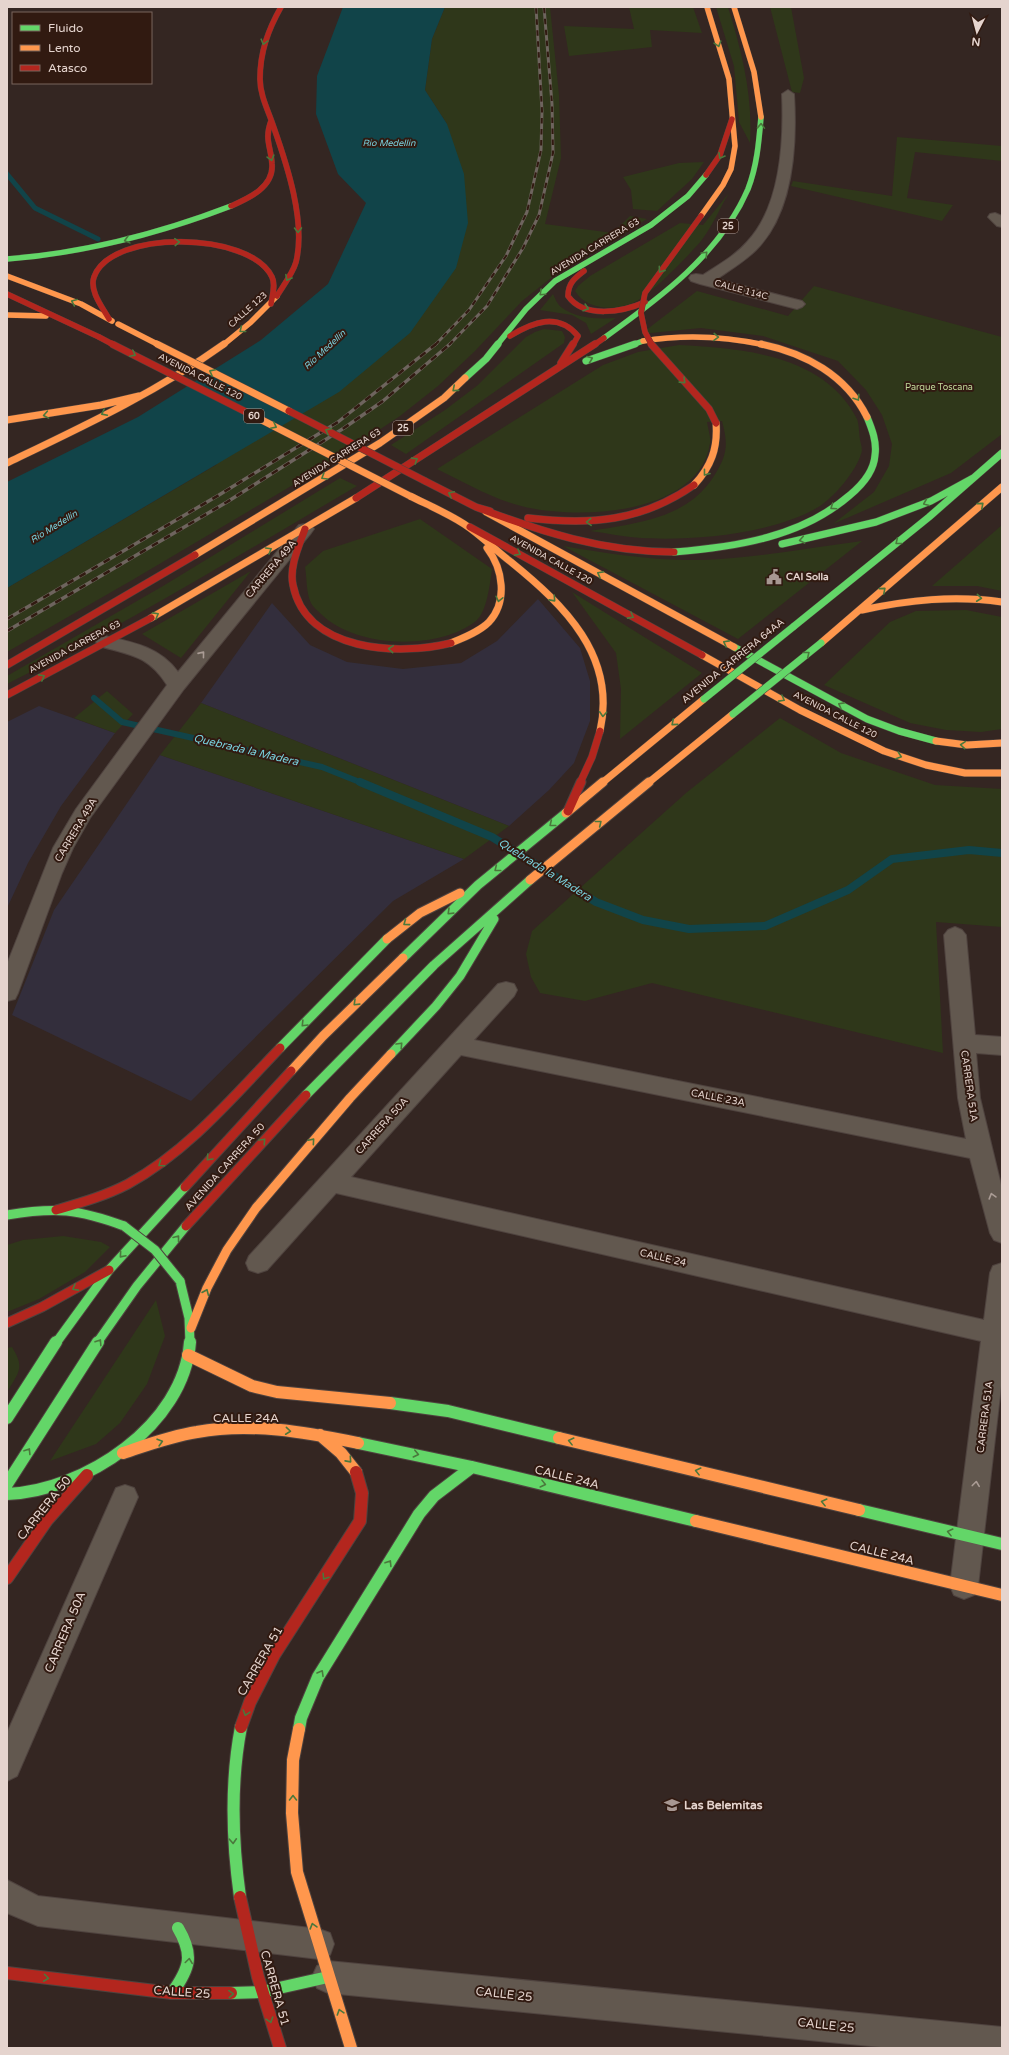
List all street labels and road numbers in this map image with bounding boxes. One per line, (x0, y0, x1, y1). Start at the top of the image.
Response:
street label: AVENIDA CARRERA 63 (548, 216, 642, 278)
road number: 25 (718, 219, 738, 233)
street label: CALLE 114C (713, 278, 769, 302)
street label: CALLE 123 (226, 290, 270, 330)
street label: AVENIDA CALLE 120 (156, 351, 244, 403)
road number: 60 (244, 409, 264, 423)
road number: 25 (393, 421, 413, 435)
street label: AVENIDA CARRERA 63 (291, 426, 383, 490)
street label: AVENIDA CALLE 120 (508, 533, 594, 587)
street label: CARRERA 49A (243, 537, 299, 601)
street label: AVENIDA CARRERA 64AA (679, 616, 787, 706)
street label: AVENIDA CARRERA 63 (27, 618, 123, 676)
street label: AVENIDA CALLE 120 (791, 689, 879, 741)
street label: CARRERA 49A (52, 796, 100, 864)
street label: CARRERA 51A (958, 1049, 980, 1123)
street label: CALLE 23A (690, 1087, 746, 1109)
street label: CARRERA 50A (353, 1095, 411, 1157)
street label: AVENIDA CARRERA 50 (183, 1121, 267, 1213)
street label: CALLE 24 (639, 1247, 687, 1269)
street label: CARRERA 51A (975, 1380, 995, 1454)
street label: CALLE 24A (213, 1411, 279, 1425)
street label: CALLE 24A (533, 1462, 601, 1492)
street label: CARRERA 50 (14, 1473, 74, 1543)
street label: CALLE 24A (848, 1538, 916, 1568)
street label: CARRERA 50A (42, 1589, 88, 1675)
street label: CARRERA 51 (235, 1624, 285, 1698)
street label: CARRERA 51 (258, 1949, 292, 2027)
street label: CALLE 25 (153, 1983, 211, 2001)
street label: CALLE 25 (475, 1984, 533, 2004)
street label: CALLE 25 (797, 2015, 855, 2035)

